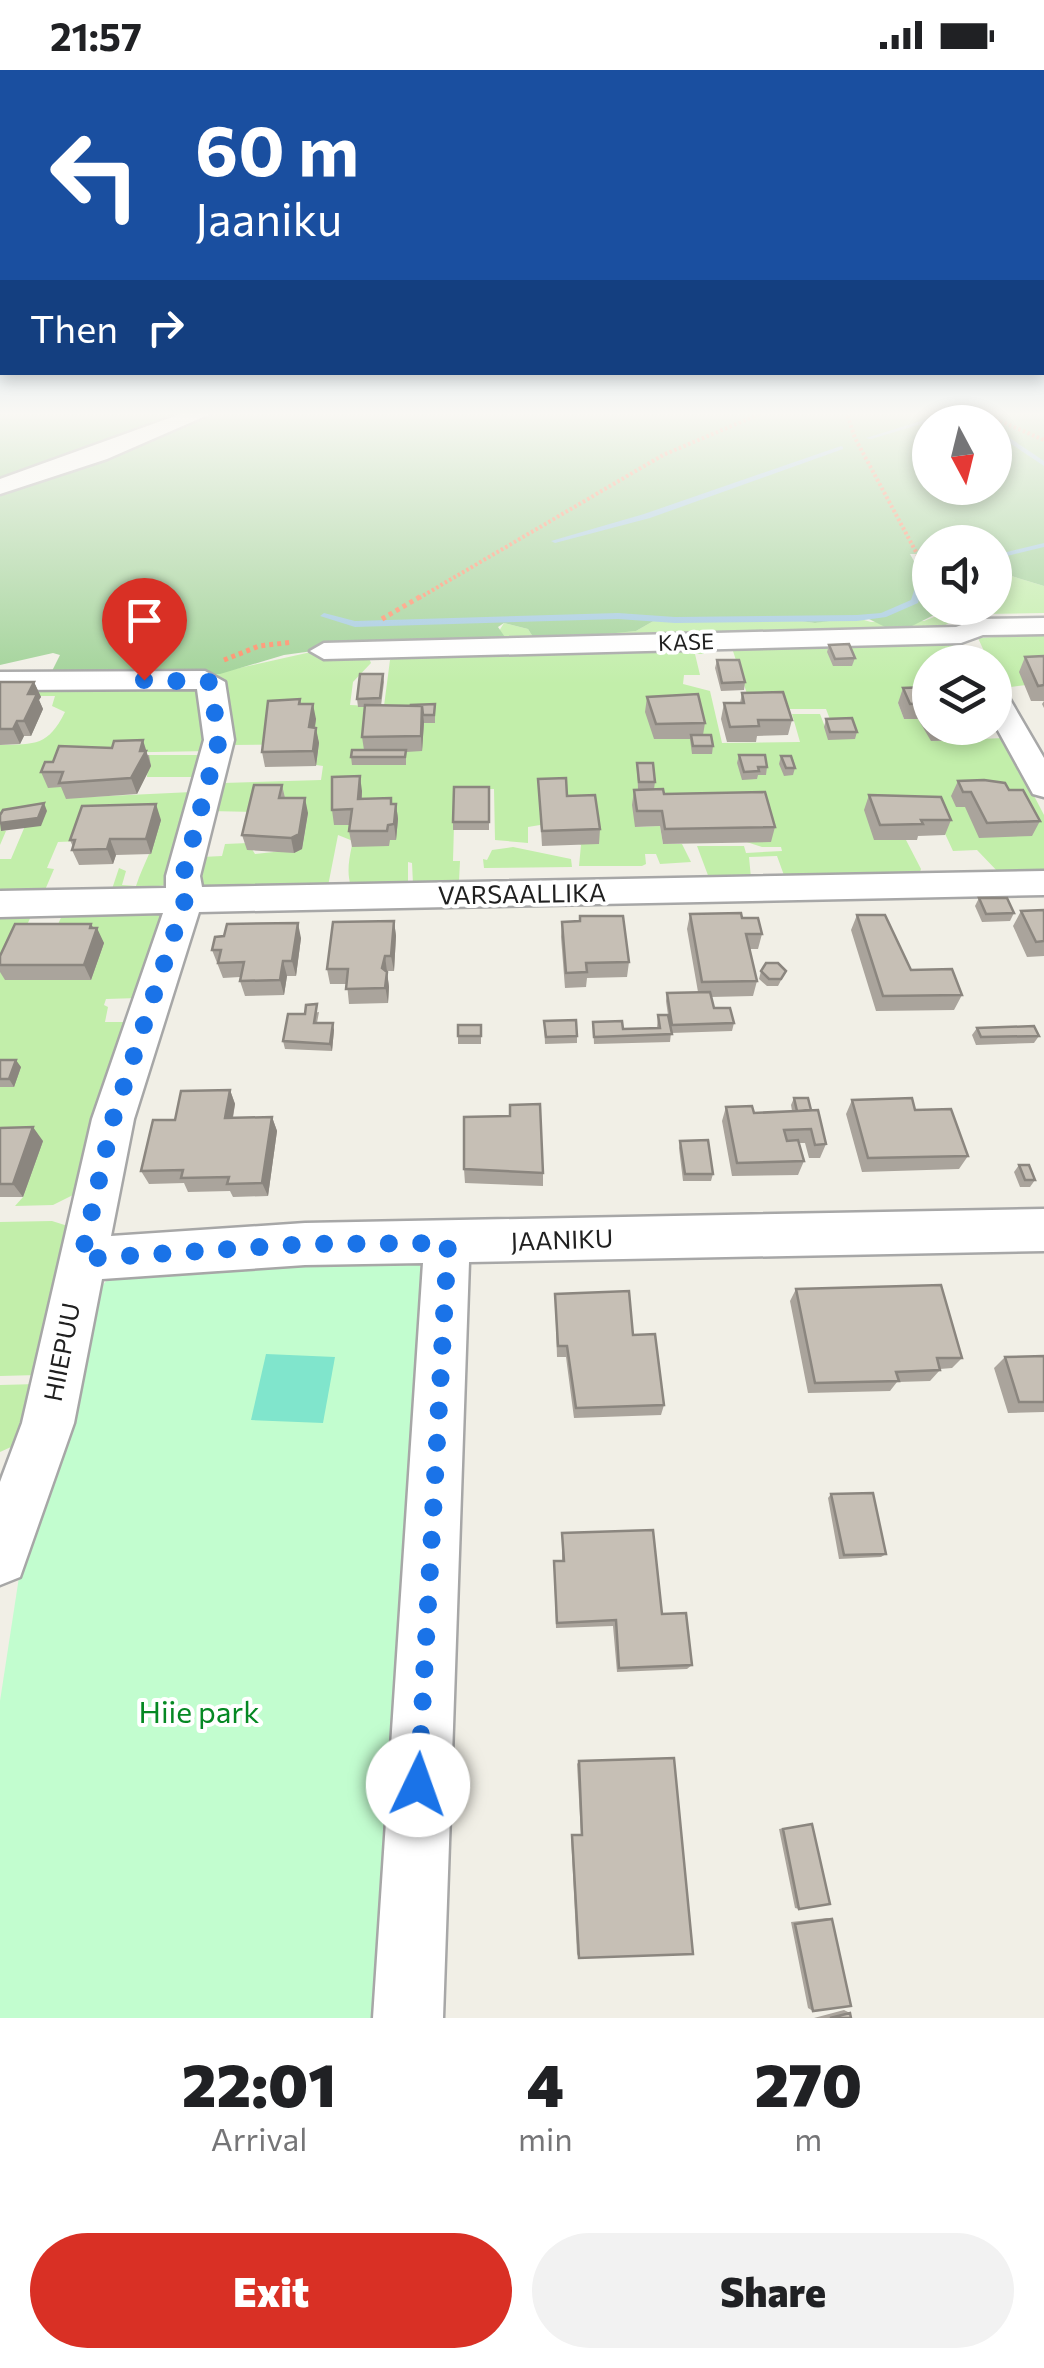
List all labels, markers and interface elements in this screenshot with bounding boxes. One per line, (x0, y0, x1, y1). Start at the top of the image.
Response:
text: 21:57 (50, 12, 142, 59)
text: 60 m (195, 105, 359, 190)
icon: left (30, 110, 160, 240)
text: Jaaniku (195, 190, 342, 245)
icon: right (138, 300, 193, 355)
text: Then (30, 304, 118, 351)
north arrow (912, 405, 1012, 505)
map controls (912, 405, 1012, 745)
button: sound (912, 525, 1012, 625)
pin (102, 578, 187, 681)
icon: arrive (117, 593, 172, 648)
street label: KASE (658, 627, 714, 656)
button: layers (912, 645, 1012, 745)
street label: VARSAALLIKA (438, 877, 606, 909)
street label: JAANIKU (510, 1222, 614, 1256)
street label: HIIEPUU (37, 1300, 85, 1404)
park label: Hiie park (138, 1692, 260, 1729)
position arrow (366, 1733, 470, 1837)
text: 22:01 (182, 2046, 336, 2119)
text: 4 (527, 2046, 564, 2119)
text: 270 (754, 2046, 862, 2119)
text: Arrival (211, 2118, 307, 2158)
text: min (518, 2118, 573, 2158)
text: m (794, 2118, 822, 2158)
button: Exit (30, 2233, 512, 2348)
button: Share (532, 2233, 1014, 2348)

